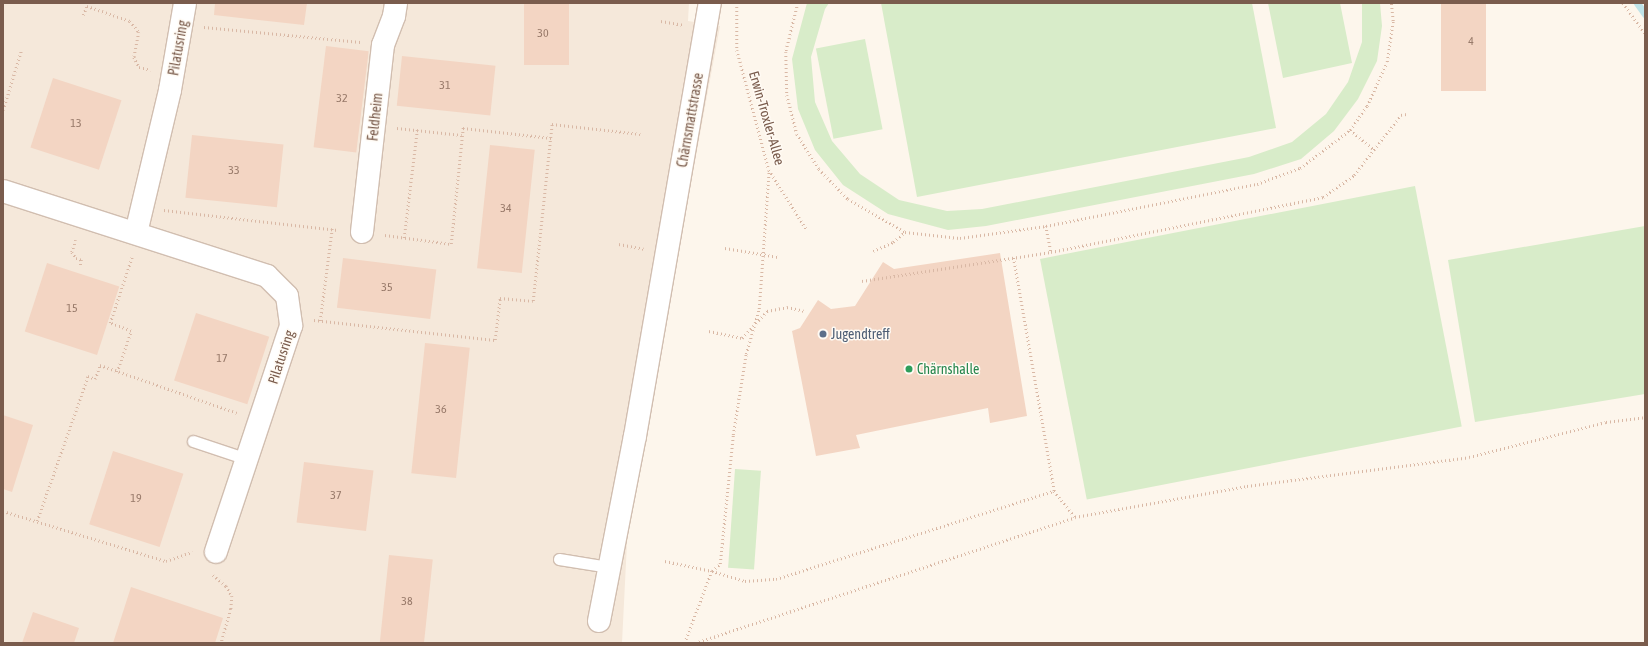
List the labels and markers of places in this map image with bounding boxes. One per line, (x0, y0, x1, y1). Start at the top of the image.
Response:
place label: Jugendtreff (831, 326, 890, 342)
marker: Jugendtreff (818, 329, 828, 339)
place label: Chärnshalle (917, 361, 979, 377)
marker: Chärnshalle (904, 364, 914, 374)

